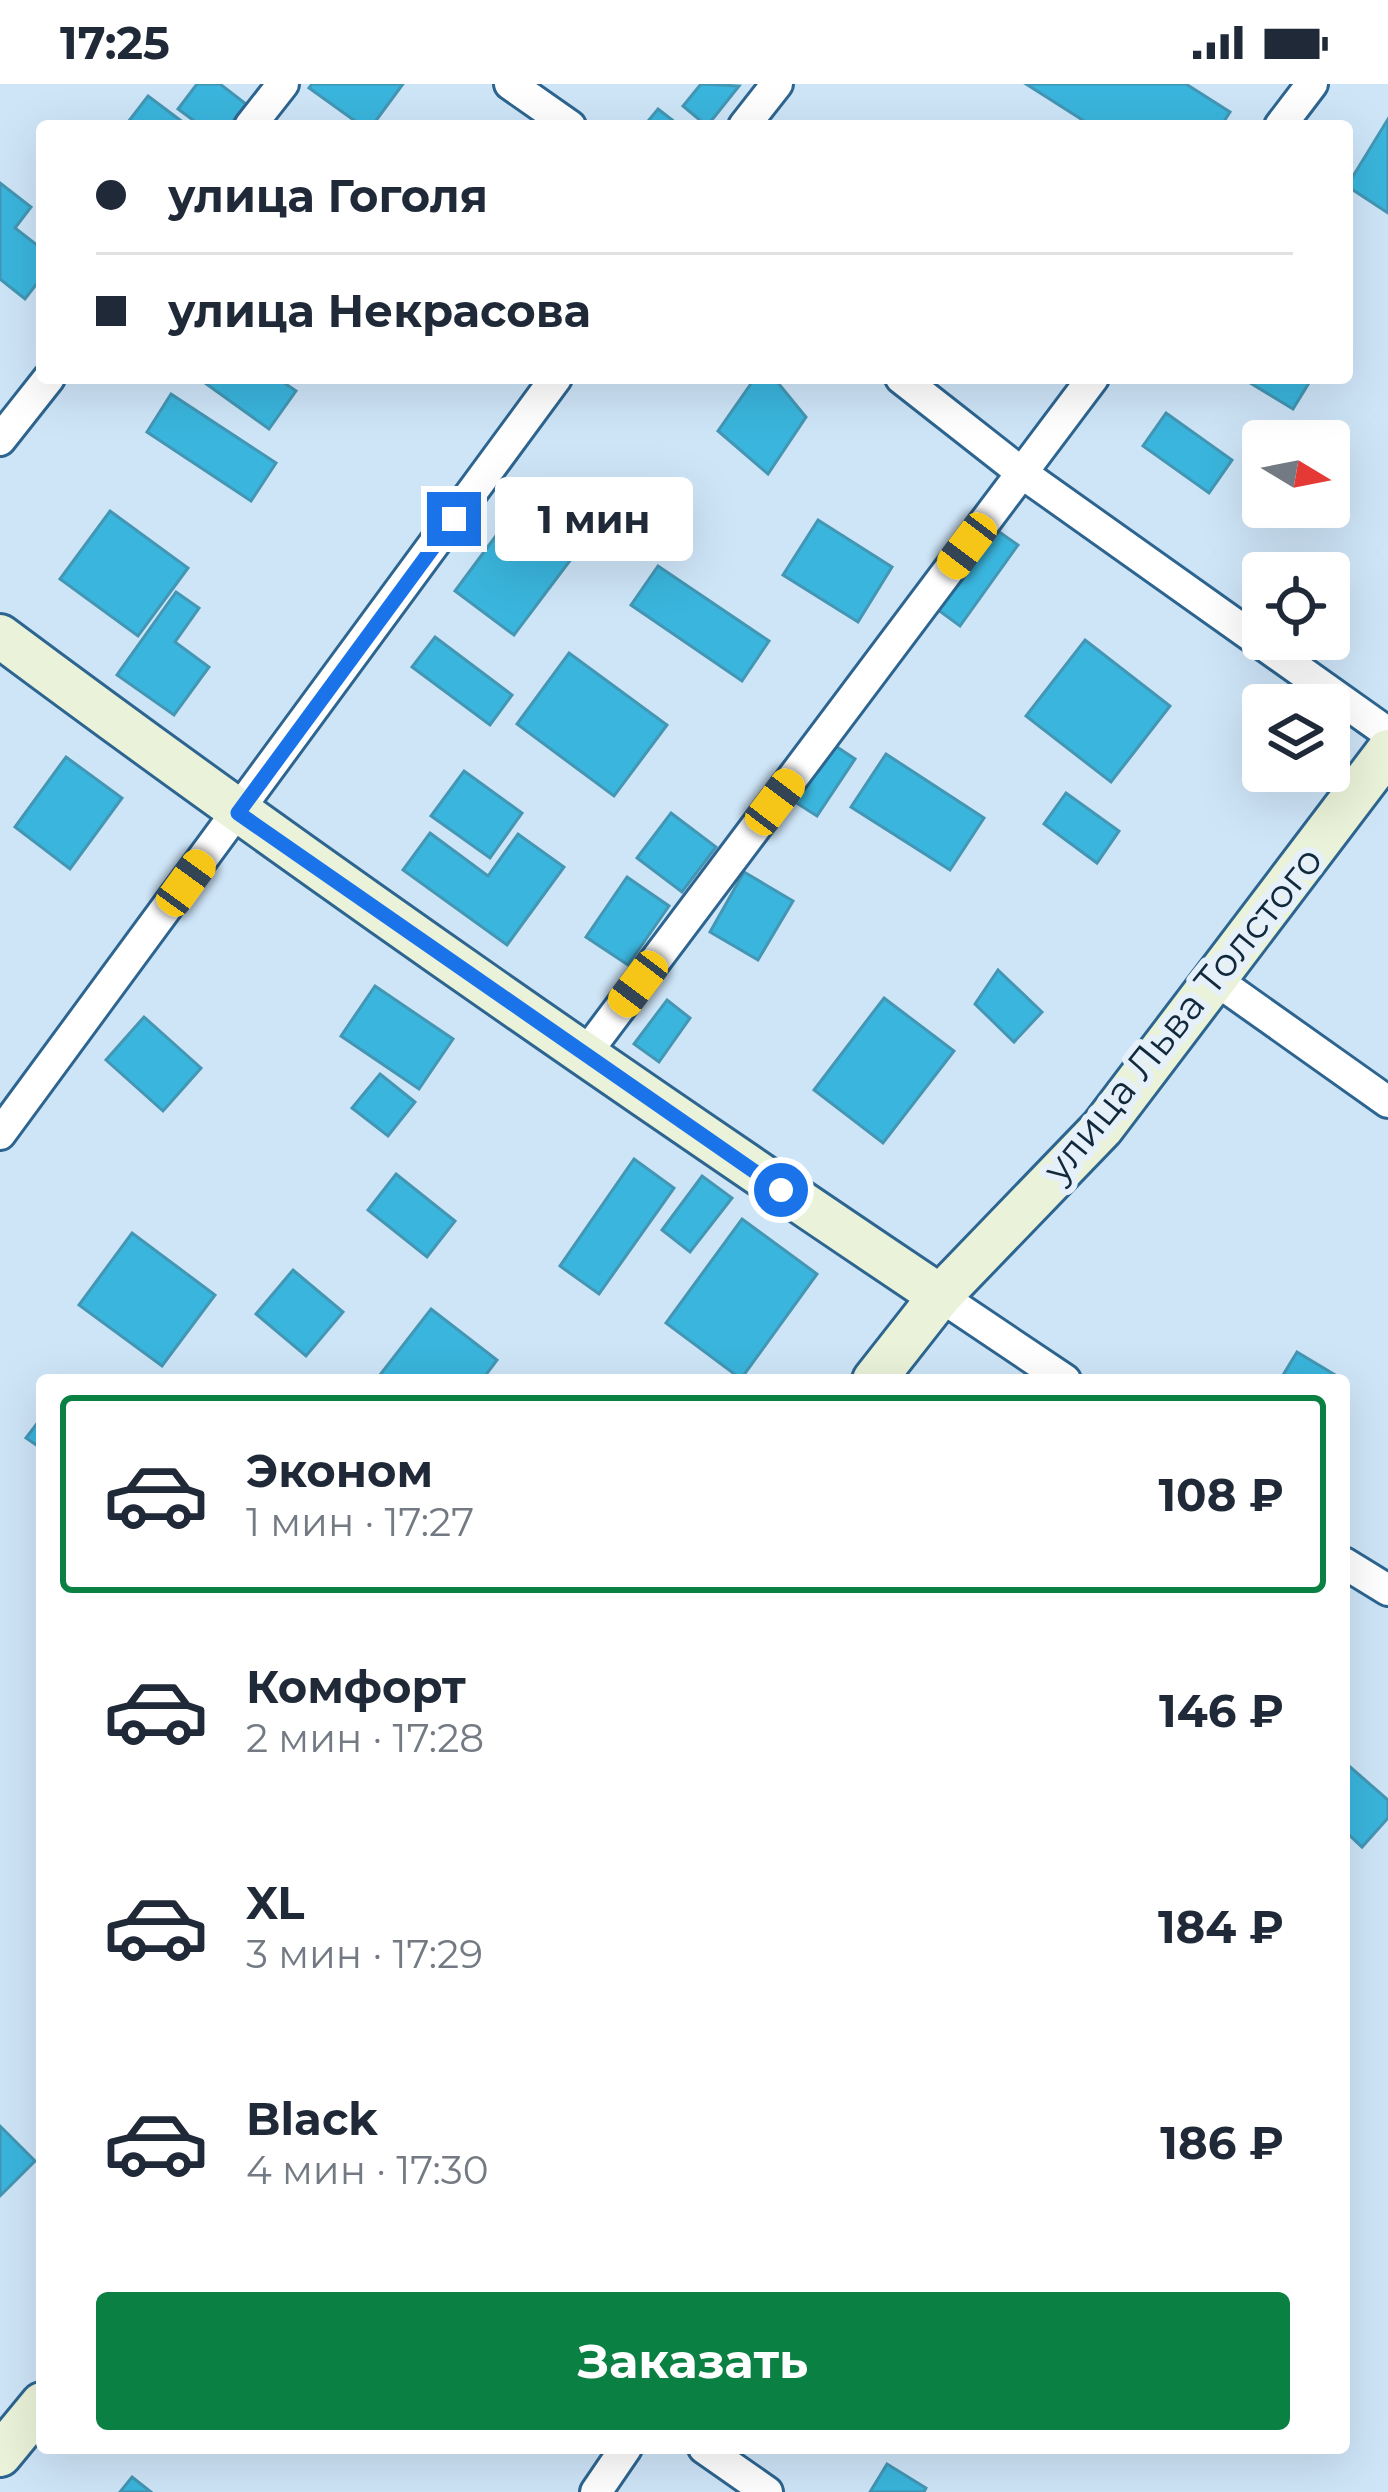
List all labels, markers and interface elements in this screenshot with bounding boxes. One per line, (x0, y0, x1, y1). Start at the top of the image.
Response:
text: 17:25 (60, 15, 170, 70)
text: улица Гоголя (168, 168, 488, 223)
text: улица Некрасова (168, 283, 591, 338)
north arrow (1242, 420, 1350, 528)
map controls (1242, 420, 1350, 792)
callout: 1 мин (496, 477, 694, 561)
route end (427, 492, 481, 546)
text: 1 мин (538, 495, 650, 543)
car (931, 506, 1003, 586)
button: locate (1242, 552, 1350, 660)
button: layers (1242, 684, 1350, 792)
car (739, 762, 811, 842)
street label: улица Льва Толстого (1031, 837, 1332, 1192)
car (150, 843, 222, 923)
car (602, 944, 674, 1024)
route start (754, 1163, 808, 1217)
icon: car (102, 1440, 210, 1548)
text: Эконом (246, 1443, 433, 1498)
text: 108 ₽ (1158, 1467, 1284, 1522)
text: 1 мин · 17:27 (246, 1498, 474, 1546)
icon: car (102, 1656, 210, 1764)
text: Комфорт (246, 1659, 466, 1714)
text: 146 ₽ (1159, 1683, 1284, 1738)
text: 2 мин · 17:28 (246, 1714, 484, 1762)
icon: car (102, 1872, 210, 1980)
text: XL (246, 1875, 304, 1930)
text: 184 ₽ (1158, 1899, 1284, 1954)
text: 3 мин · 17:29 (246, 1930, 483, 1978)
icon: car (102, 2088, 210, 2196)
text: Black (246, 2091, 378, 2146)
text: 186 ₽ (1160, 2115, 1284, 2170)
text: 4 мин · 17:30 (246, 2146, 489, 2194)
button: Заказать (96, 2292, 1290, 2430)

